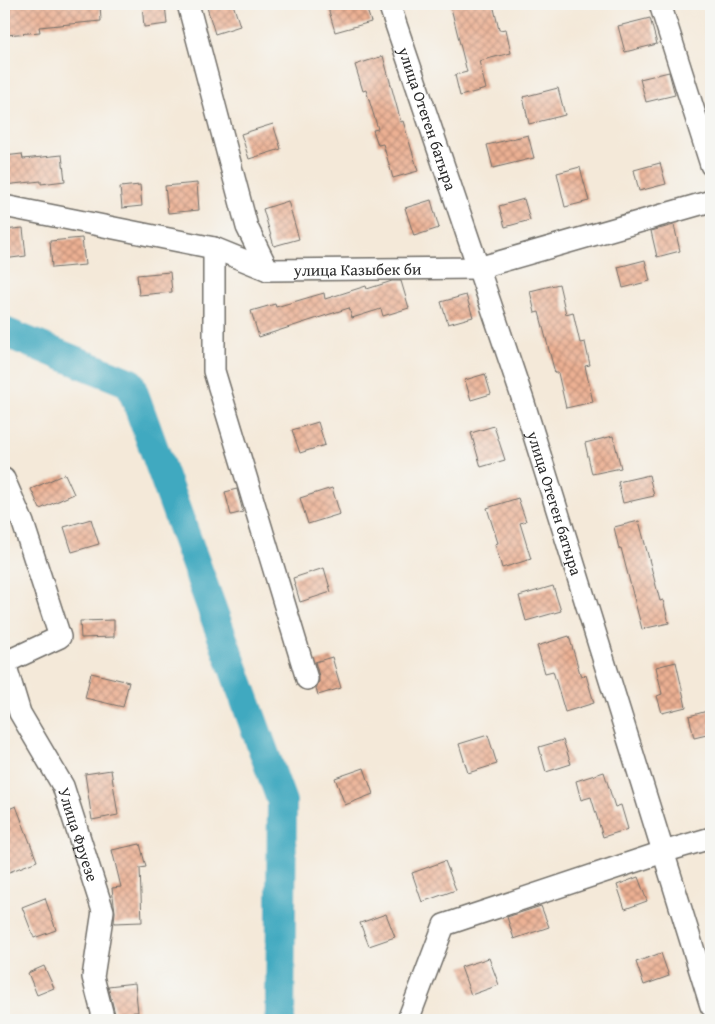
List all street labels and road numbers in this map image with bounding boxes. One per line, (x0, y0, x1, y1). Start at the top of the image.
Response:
street label: улица Отеген батыра (392, 43, 463, 194)
street label: улица Казыбек би (293, 257, 422, 282)
street label: улица Отеген батыра (521, 427, 589, 579)
street label: Улица Фруезе (52, 784, 105, 885)

